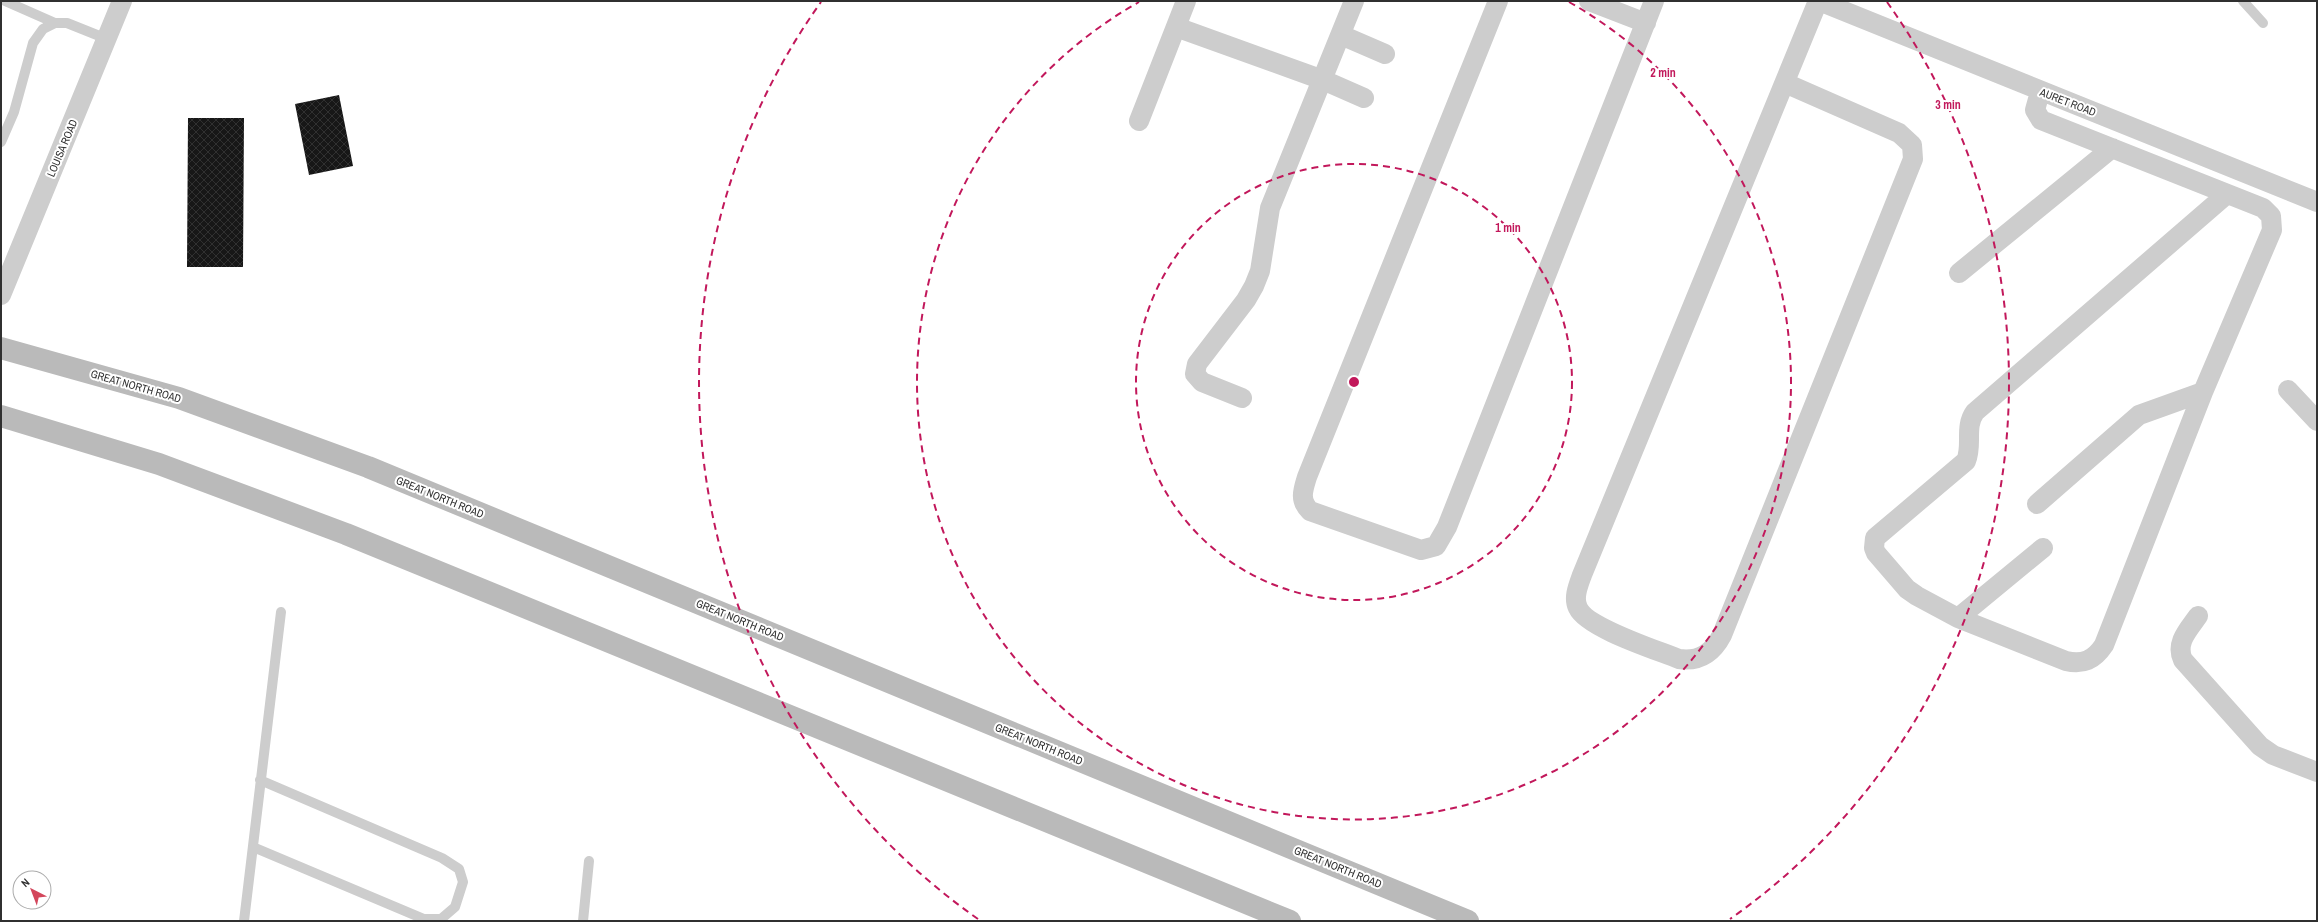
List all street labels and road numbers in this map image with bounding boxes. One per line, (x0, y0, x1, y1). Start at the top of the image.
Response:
street label: AURET ROAD (2037, 85, 2098, 119)
street label: LOUISA ROAD (44, 117, 80, 179)
street label: GREAT NORTH ROAD (89, 366, 183, 406)
street label: GREAT NORTH ROAD (394, 473, 486, 521)
street label: GREAT NORTH ROAD (694, 596, 786, 644)
street label: GREAT NORTH ROAD (993, 720, 1085, 768)
street label: GREAT NORTH ROAD (1292, 843, 1384, 891)

